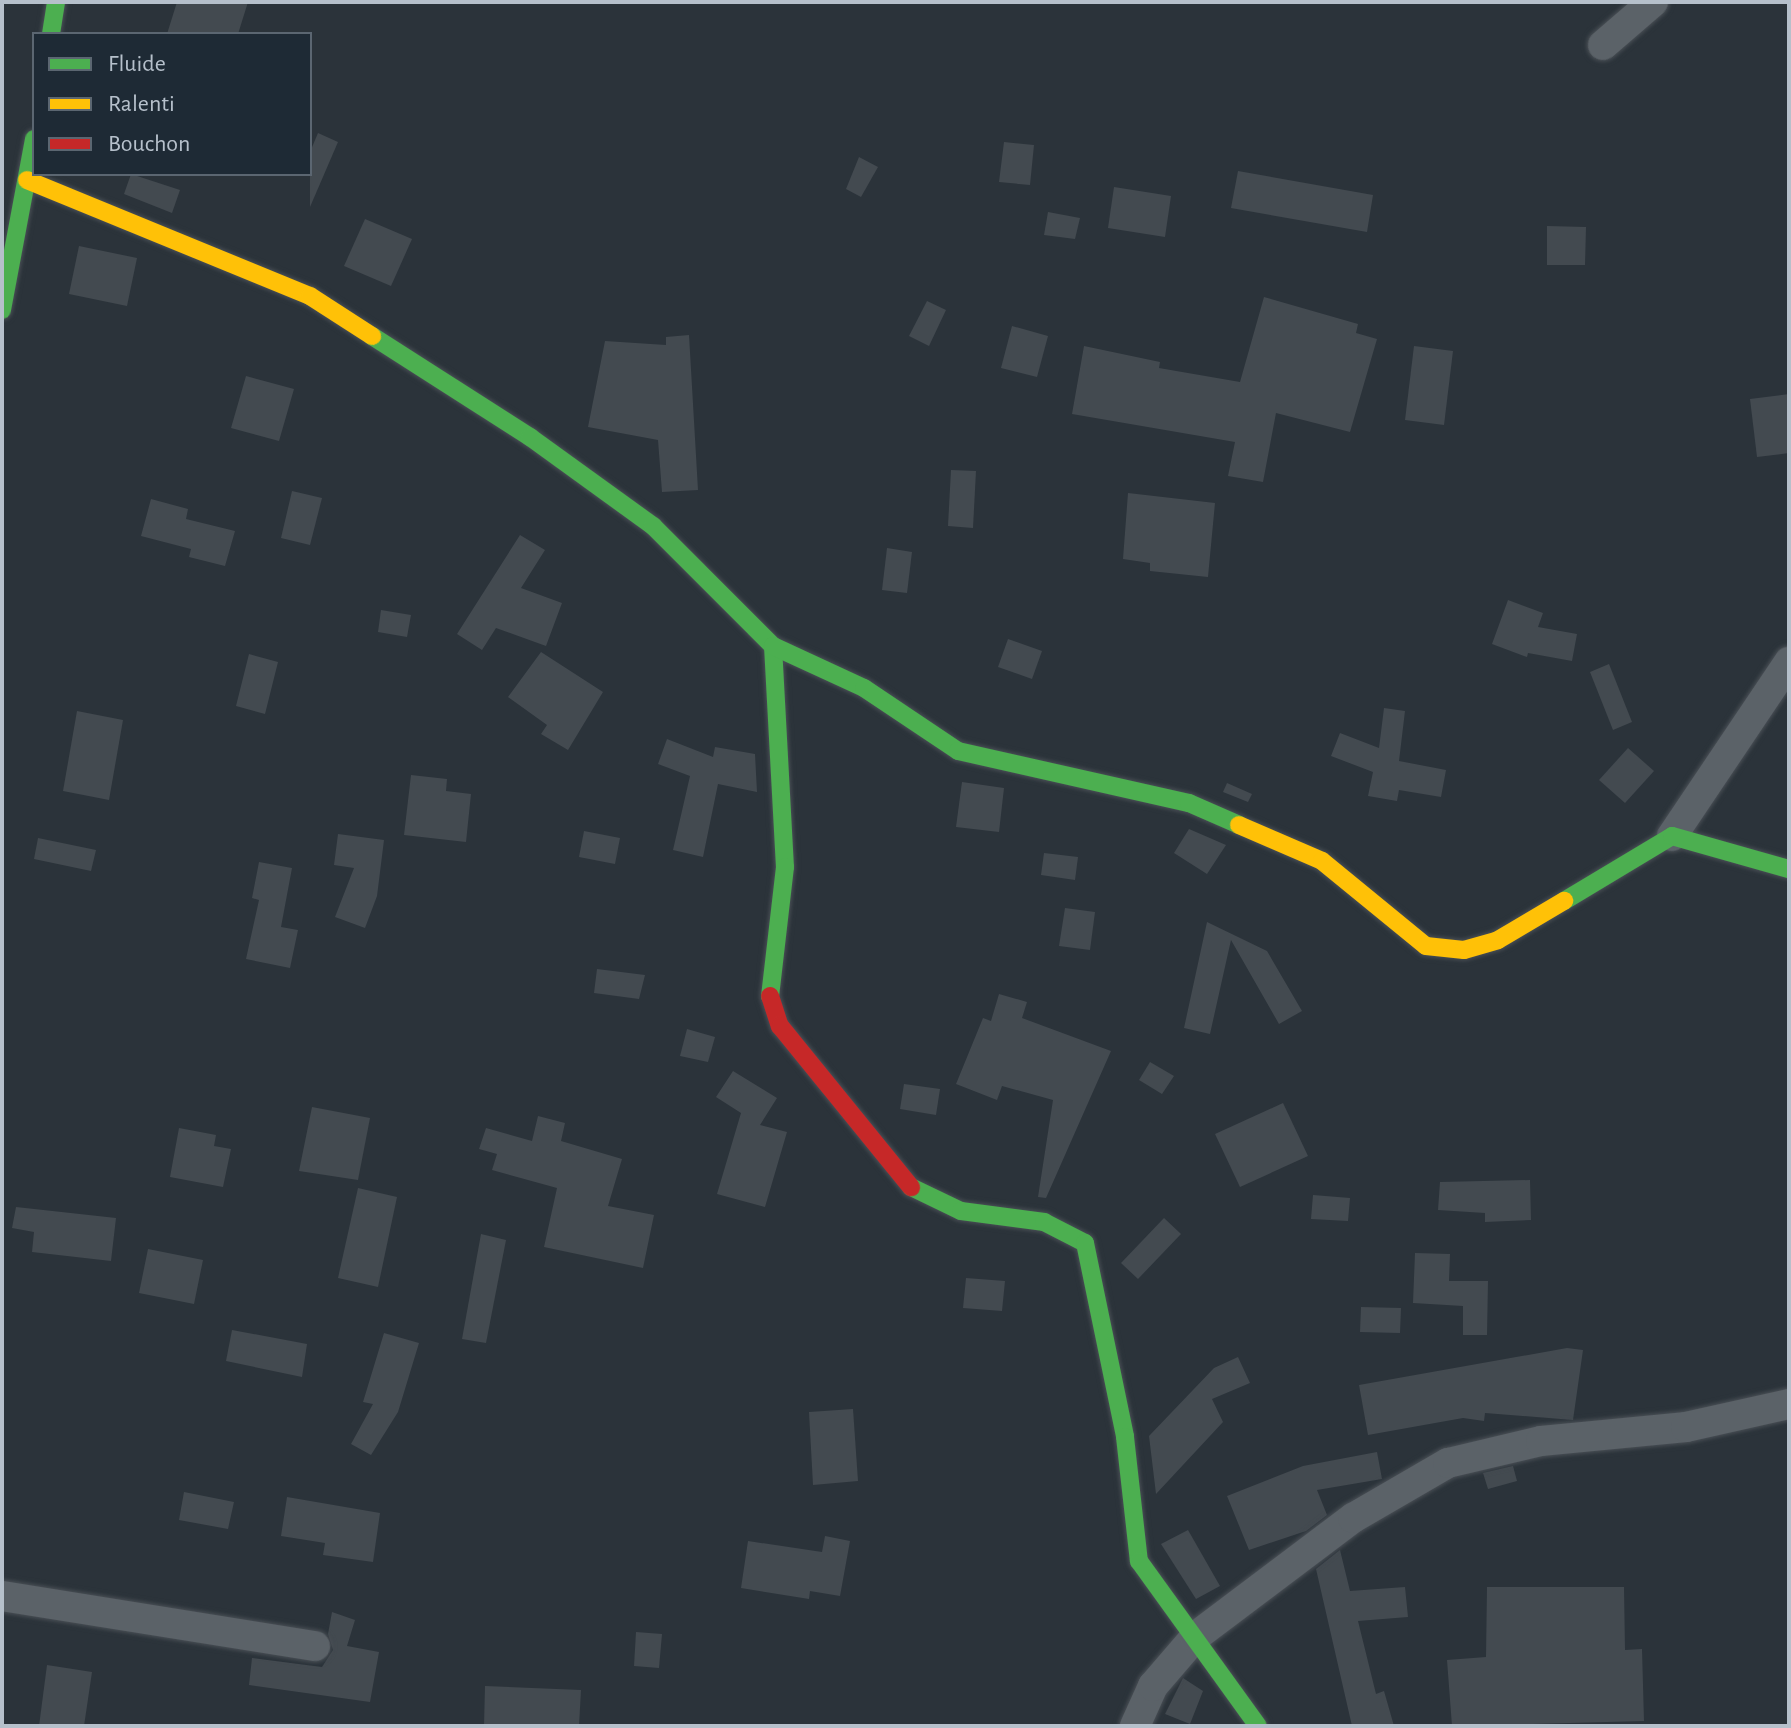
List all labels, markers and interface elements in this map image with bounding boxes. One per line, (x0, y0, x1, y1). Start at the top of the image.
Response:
legend (32, 32, 312, 176)
text: Fluide (108, 52, 166, 76)
text: Ralenti (108, 92, 175, 116)
text: Bouchon (108, 132, 190, 156)

